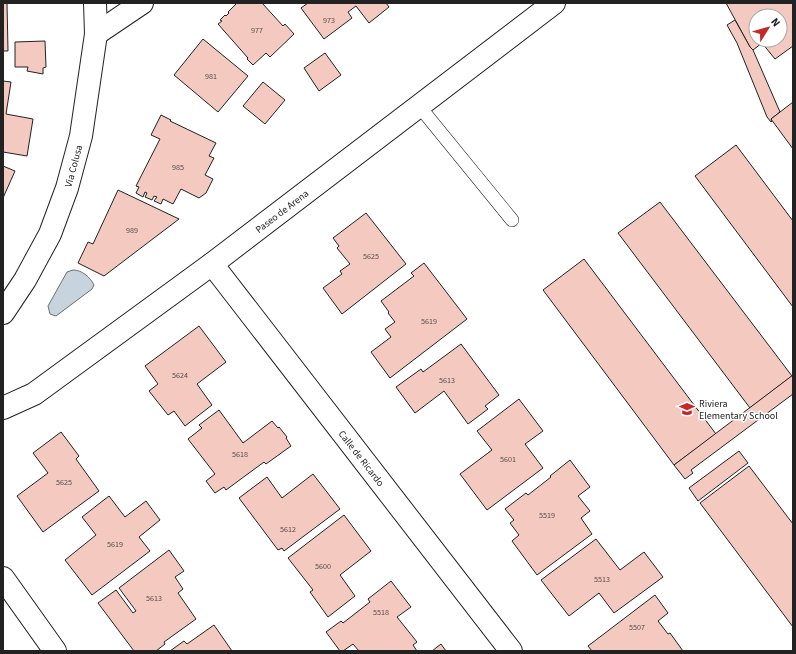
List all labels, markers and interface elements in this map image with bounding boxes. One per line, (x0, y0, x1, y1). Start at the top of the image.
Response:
north arrow (748, 8, 788, 48)
house number: 973 (323, 15, 335, 26)
text: N (767, 15, 784, 30)
house number: 977 (251, 25, 263, 36)
house number: 981 (205, 71, 217, 82)
street label: Via Colusa (62, 143, 86, 189)
house number: 985 (172, 162, 184, 173)
street label: Paseo de Arena (253, 187, 312, 237)
house number: 989 (126, 225, 138, 236)
house number: 5625 (363, 251, 379, 262)
house number: 5619 (421, 316, 437, 327)
house number: 5624 (172, 370, 188, 381)
house number: 5613 (439, 375, 455, 386)
place label: Riviera Elementary School (699, 397, 778, 423)
school or university icon: Riviera Elementary School (678, 400, 696, 418)
street label: Calle de Ricardo (335, 428, 387, 489)
house number: 5618 (232, 449, 248, 460)
house number: 5601 (500, 454, 516, 465)
house number: 5625 (56, 477, 72, 488)
house number: 5519 (539, 510, 555, 521)
house number: 5612 (280, 524, 296, 535)
house number: 5619 (107, 539, 123, 550)
house number: 5600 (315, 561, 331, 572)
house number: 5513 (594, 574, 610, 585)
house number: 5613 (146, 593, 162, 604)
house number: 5518 (373, 607, 389, 618)
house number: 5507 (629, 622, 645, 633)

